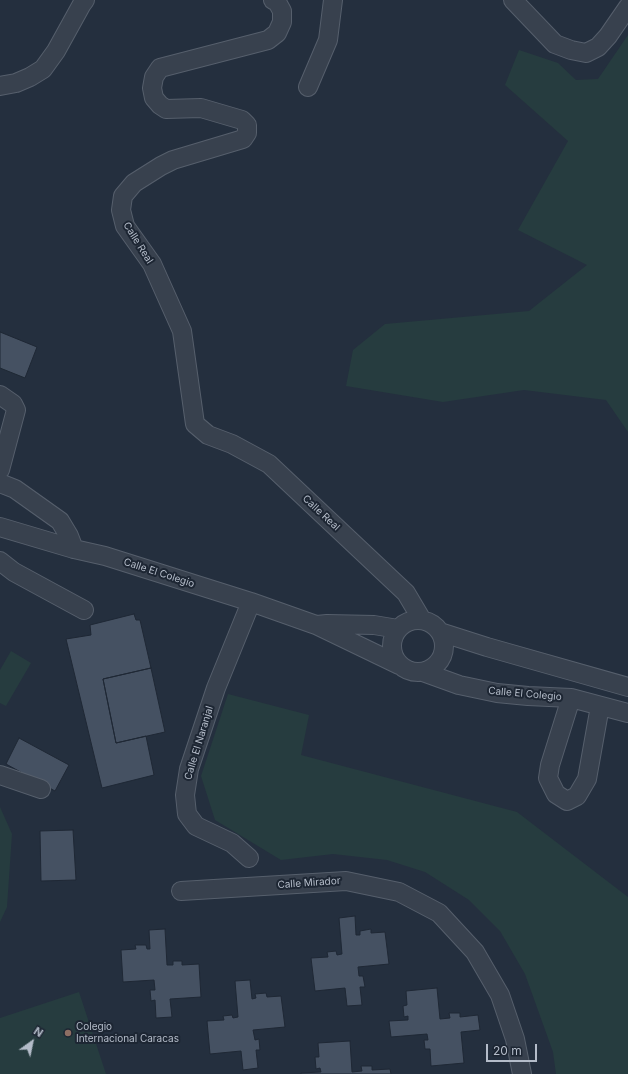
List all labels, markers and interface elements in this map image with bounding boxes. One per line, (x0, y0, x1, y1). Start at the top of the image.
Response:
street label: Calle Real (121, 220, 155, 266)
street label: Calle Real (300, 493, 342, 533)
street label: Calle El Colegio (122, 556, 196, 590)
street label: Calle El Colegio (488, 685, 562, 703)
street label: Calle El Naranjal (182, 705, 216, 781)
street label: Calle Mirador (277, 875, 341, 891)
place label: Colegio Internacional Caracas (76, 1021, 179, 1044)
north arrow (12, 1022, 52, 1062)
text: N (31, 1024, 46, 1040)
marker: Colegio Internacional Caracas (63, 1028, 73, 1038)
scale bar (488, 1036, 539, 1062)
text: 20 m (493, 1043, 522, 1058)

